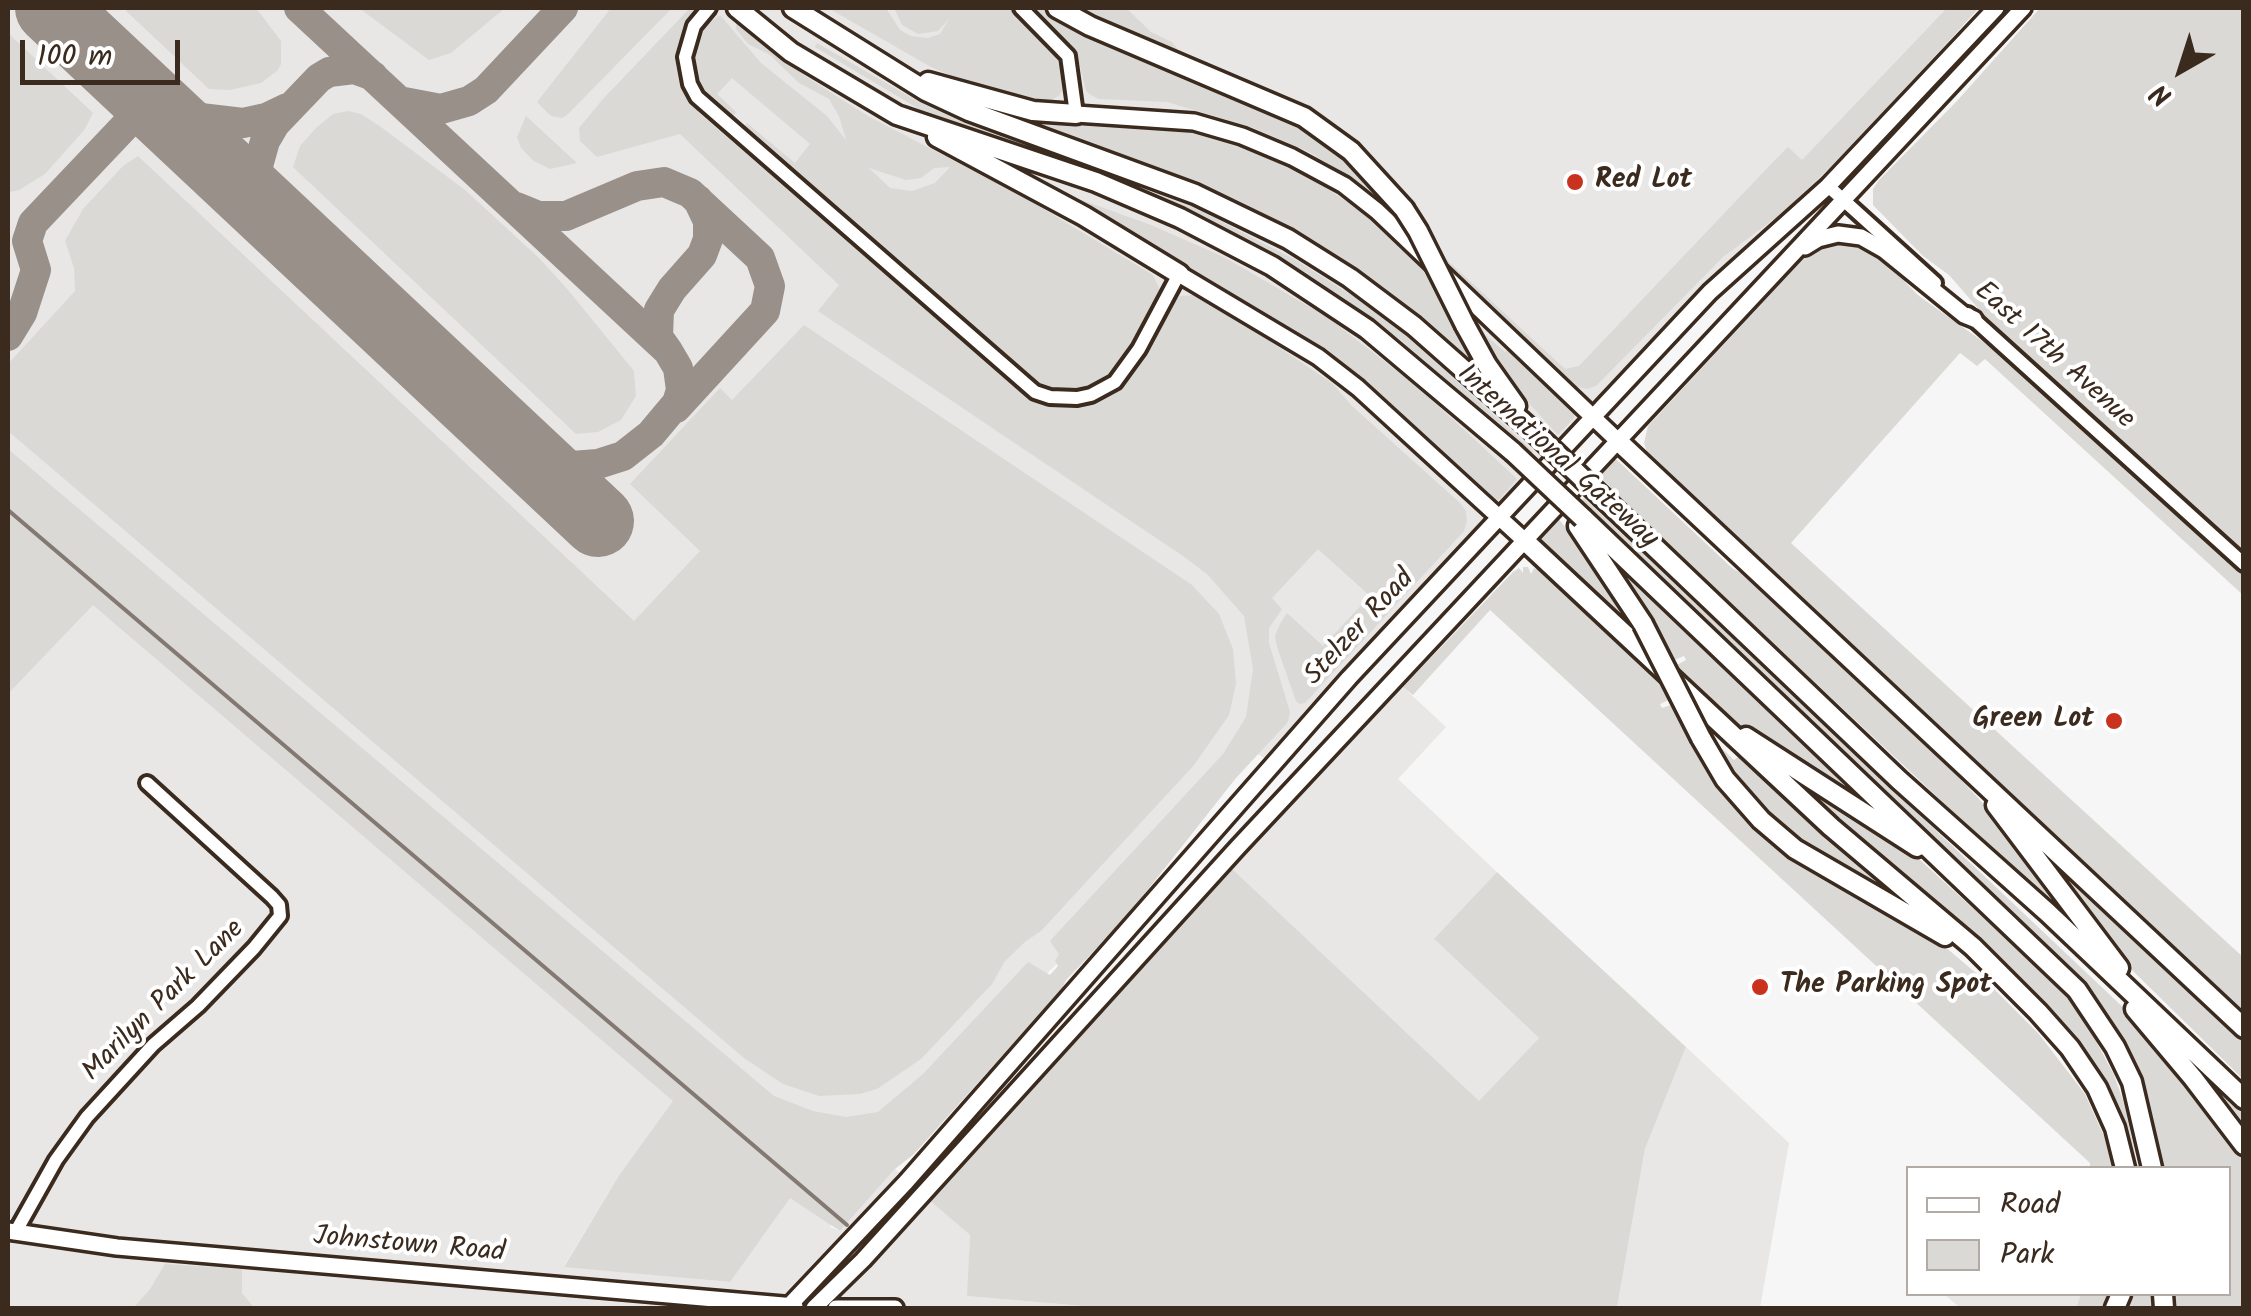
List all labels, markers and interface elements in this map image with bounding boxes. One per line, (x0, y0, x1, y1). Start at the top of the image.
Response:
scale bar (25, 20, 185, 82)
north arrow (2131, 20, 2231, 120)
text: 100 m (37, 33, 112, 81)
text: N (2141, 71, 2183, 117)
place label: Red Lot (1595, 165, 1692, 199)
marker: Red Lot (1564, 171, 1586, 193)
street label: East 17th Avenue (1966, 276, 2140, 438)
street label: International Gateway (1448, 359, 1664, 557)
street label: Stelzer Road (1299, 564, 1423, 694)
place label: Green Lot (1973, 704, 2094, 738)
marker: Green Lot (2103, 710, 2125, 732)
street label: Marilyn Park Lane (77, 914, 253, 1090)
place label: The Parking Spot (1780, 970, 1992, 1004)
marker: The Parking Spot (1749, 976, 1771, 998)
legend (1906, 1166, 2231, 1296)
text: Road (2000, 1181, 2060, 1229)
street label: Johnstown Road (312, 1222, 506, 1272)
text: Park (2000, 1231, 2054, 1279)

